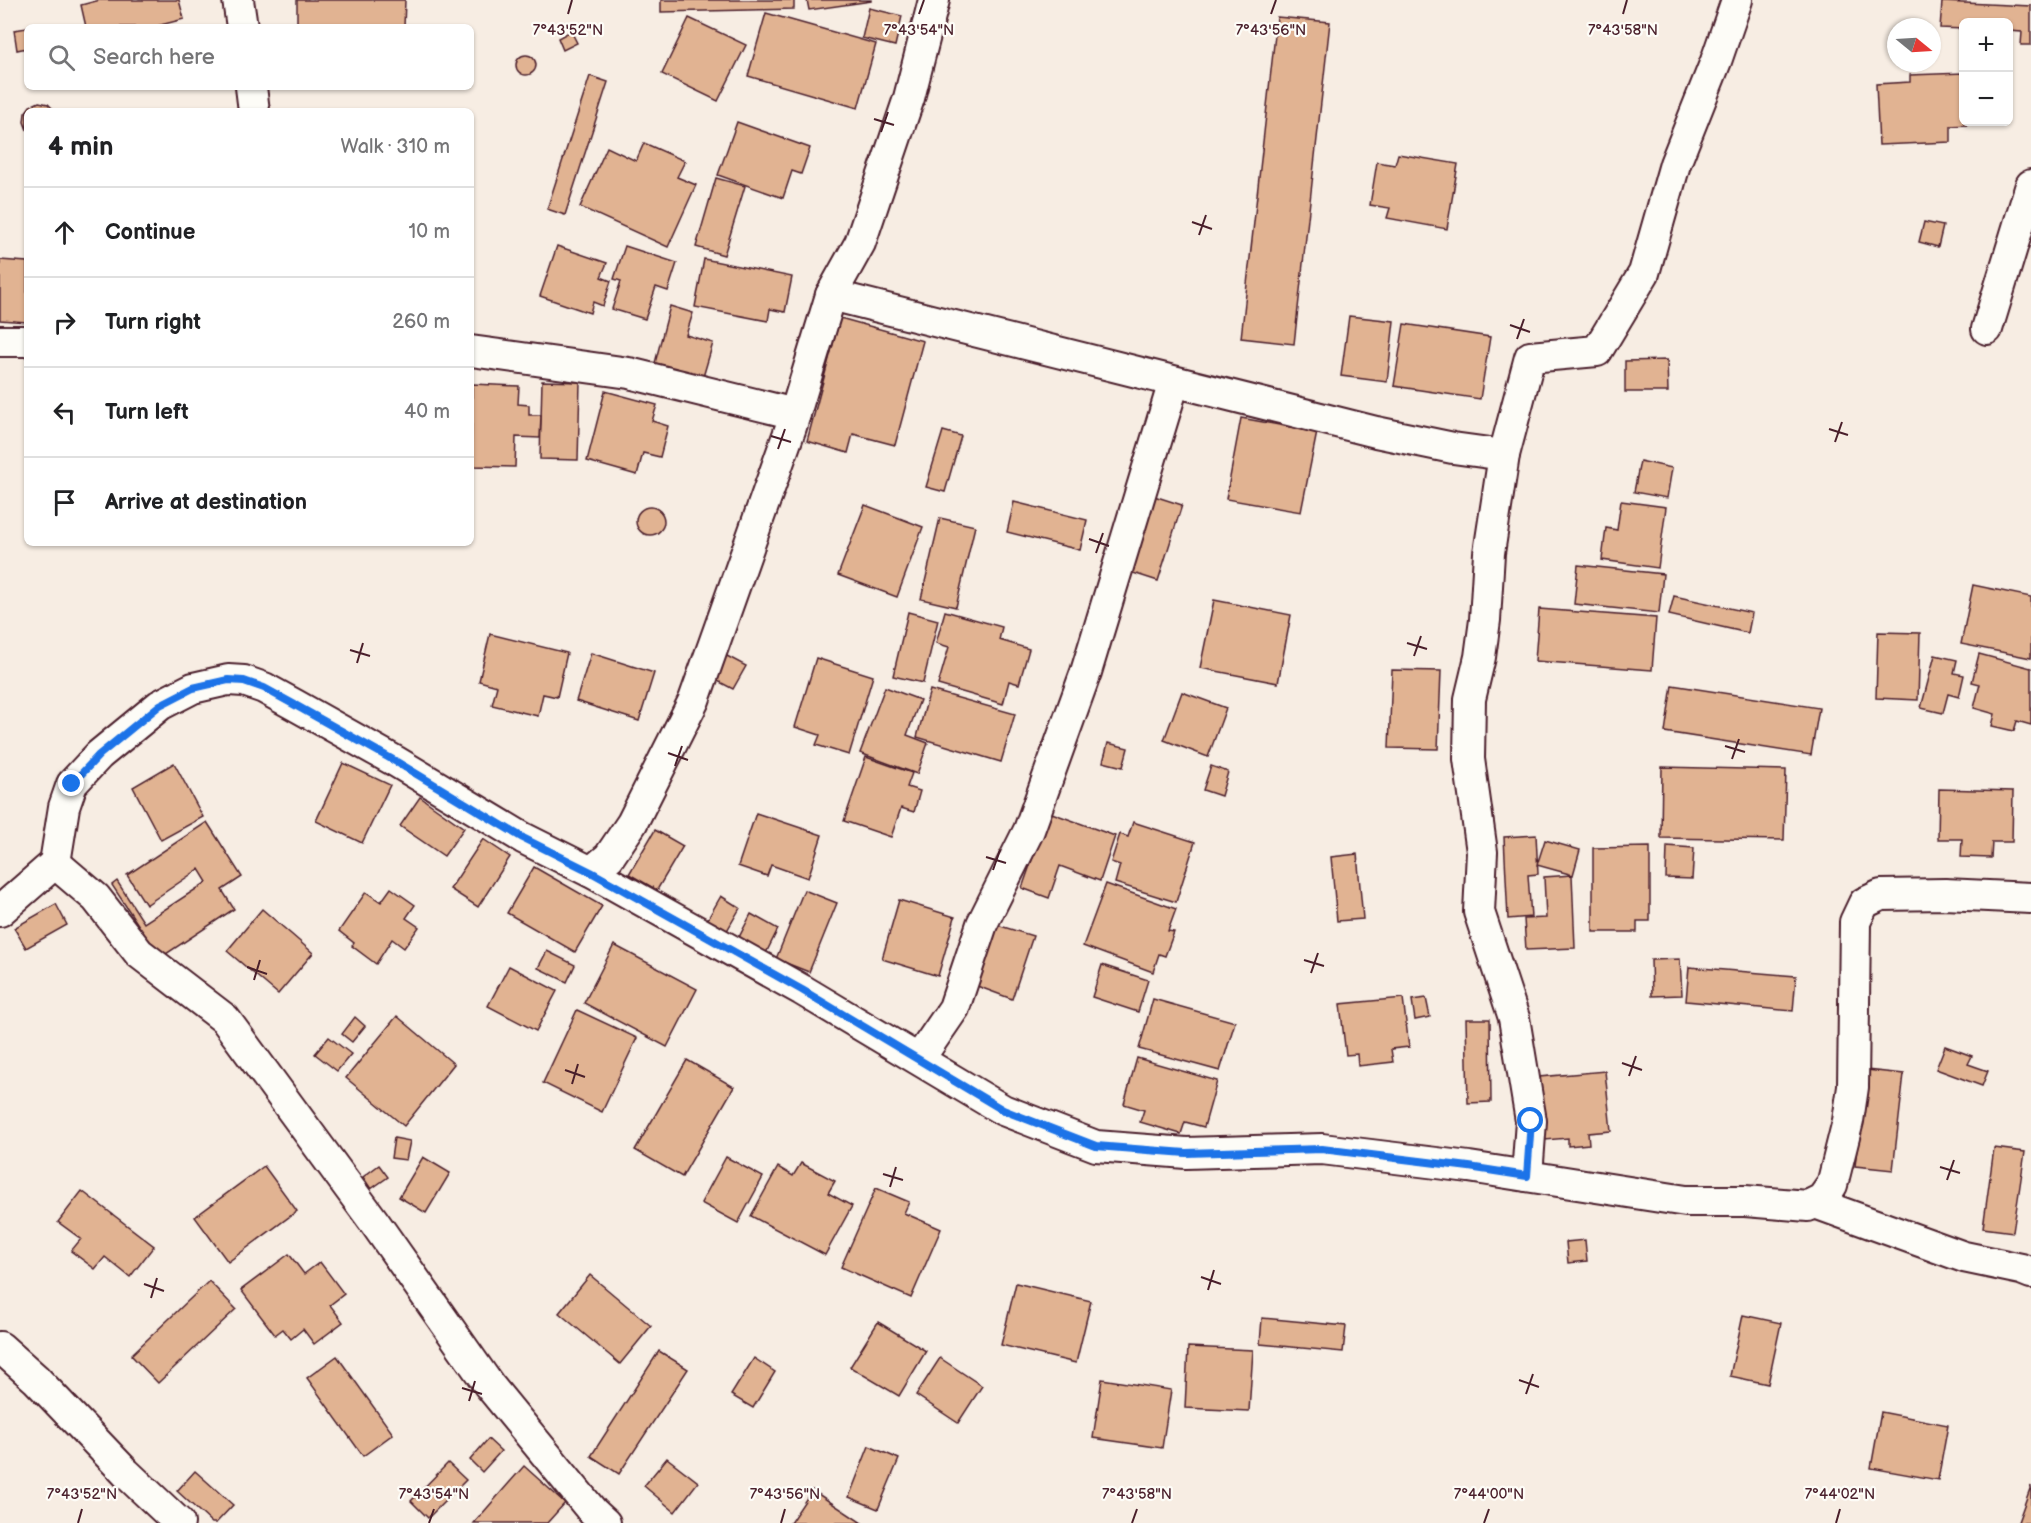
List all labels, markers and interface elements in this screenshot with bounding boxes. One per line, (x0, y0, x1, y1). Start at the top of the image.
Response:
north arrow (1887, 18, 1941, 72)
map controls (1959, 18, 2013, 126)
button: + (1959, 18, 2013, 72)
text: 7°43'52"N (533, 21, 603, 40)
text: 7°43'54"N (884, 21, 954, 40)
text: 7°43'56"N (1236, 21, 1306, 40)
text: 7°43'58"N (1588, 21, 1658, 40)
search box (24, 24, 474, 90)
icon: search (45, 41, 78, 74)
text: Search here (93, 44, 215, 71)
button: − (1959, 72, 2013, 126)
text: 4 min (48, 132, 113, 163)
text: Walk · 310 m (341, 135, 450, 159)
icon: ahead (48, 216, 81, 249)
text: Continue (105, 219, 195, 246)
text: 10 m (409, 220, 450, 244)
icon: right (48, 306, 81, 339)
text: Turn right (105, 309, 201, 336)
text: 260 m (392, 310, 450, 334)
icon: left (48, 396, 81, 429)
text: Turn left (105, 399, 189, 426)
text: 40 m (404, 400, 450, 424)
icon: arrive (48, 486, 81, 519)
text: Arrive at destination (105, 489, 307, 516)
route end (58, 770, 84, 796)
route start (1517, 1107, 1543, 1133)
text: 7°43'52"N (47, 1485, 117, 1504)
text: 7°43'54"N (399, 1485, 469, 1504)
text: 7°43'56"N (750, 1485, 820, 1504)
text: 7°43'58"N (1102, 1485, 1172, 1504)
text: 7°44'00"N (1454, 1485, 1524, 1504)
text: 7°44'02"N (1805, 1485, 1875, 1504)

